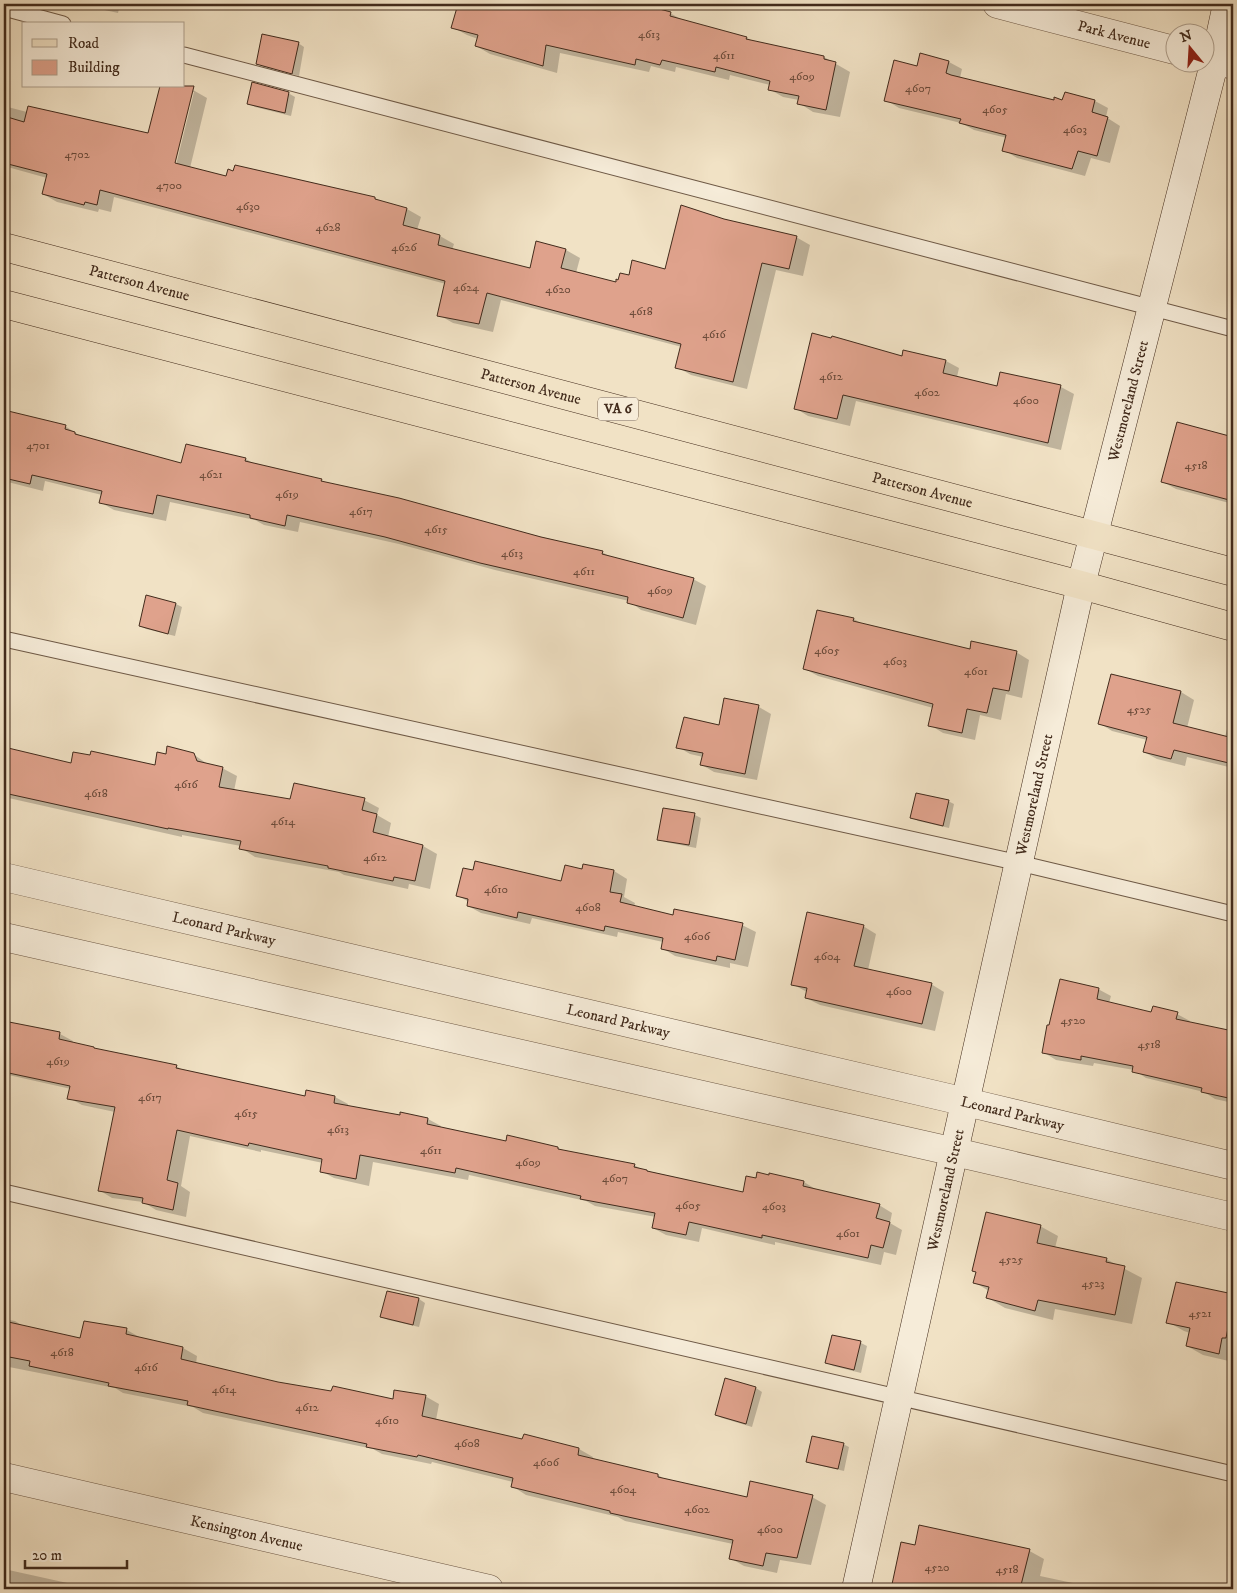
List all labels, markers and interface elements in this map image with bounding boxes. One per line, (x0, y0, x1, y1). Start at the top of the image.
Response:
street label: Park Avenue (1076, 16, 1153, 53)
legend (22, 22, 185, 88)
north arrow (1164, 22, 1214, 72)
text: N (1178, 26, 1195, 47)
house number: 4613 (638, 27, 660, 42)
text: Road (68, 34, 100, 53)
house number: 4611 (713, 48, 735, 63)
text: Building (68, 58, 120, 77)
house number: 4609 (789, 69, 815, 84)
house number: 4607 (905, 81, 931, 96)
house number: 4605 (982, 102, 1008, 117)
house number: 4603 (1063, 122, 1087, 137)
house number: 4702 (64, 147, 90, 162)
house number: 4700 (156, 178, 182, 193)
house number: 4630 (236, 199, 260, 214)
house number: 4628 (315, 220, 341, 235)
house number: 4626 (391, 240, 417, 255)
street label: Patterson Avenue (87, 260, 192, 305)
house number: 4624 (453, 280, 480, 295)
house number: 4620 (545, 282, 571, 297)
house number: 4618 (629, 304, 653, 319)
house number: 4616 (702, 327, 727, 342)
street label: Westmoreland Street (1103, 338, 1153, 464)
street label: Patterson Avenue (479, 364, 583, 409)
house number: 4612 (819, 369, 843, 384)
house number: 4602 (914, 385, 940, 400)
house number: 4600 (1013, 393, 1039, 408)
road number: VA 6 (598, 398, 638, 420)
house number: 4701 (26, 438, 50, 453)
house number: 4518 (1184, 458, 1208, 473)
house number: 4621 (199, 467, 223, 482)
street label: Patterson Avenue (870, 467, 975, 512)
house number: 4619 (275, 487, 299, 502)
house number: 4617 (349, 504, 373, 519)
house number: 4615 (424, 522, 448, 537)
house number: 4613 (501, 546, 523, 561)
house number: 4611 (573, 564, 595, 579)
house number: 4609 (647, 583, 673, 598)
house number: 4605 (814, 643, 840, 658)
house number: 4603 (883, 654, 907, 669)
house number: 4601 (964, 664, 988, 679)
house number: 4525 (1127, 702, 1151, 717)
street label: Westmoreland Street (1011, 732, 1057, 858)
house number: 4616 (174, 777, 199, 792)
house number: 4618 (84, 786, 108, 801)
house number: 4614 (271, 814, 296, 829)
house number: 4612 (363, 850, 387, 865)
house number: 4610 (484, 882, 508, 897)
house number: 4608 (575, 900, 601, 915)
street label: Leonard Parkway (170, 907, 279, 950)
house number: 4606 (684, 929, 711, 944)
house number: 4604 (814, 949, 841, 964)
house number: 4600 (886, 984, 912, 999)
street label: Leonard Parkway (565, 999, 673, 1042)
house number: 4520 (1060, 1013, 1086, 1028)
house number: 4518 (1137, 1037, 1161, 1052)
house number: 4619 (46, 1054, 70, 1069)
house number: 4617 (138, 1090, 162, 1105)
street label: Leonard Parkway (959, 1092, 1067, 1135)
house number: 4615 (234, 1106, 258, 1121)
house number: 4613 (327, 1122, 349, 1137)
street label: Westmoreland Street (922, 1127, 968, 1254)
house number: 4611 (420, 1143, 442, 1158)
house number: 4609 (515, 1155, 541, 1170)
house number: 4607 (602, 1171, 628, 1186)
house number: 4605 (675, 1198, 701, 1213)
house number: 4603 (762, 1199, 786, 1214)
house number: 4601 (836, 1226, 860, 1241)
house number: 4525 (999, 1252, 1023, 1267)
house number: 4523 (1081, 1276, 1105, 1291)
house number: 4521 (1188, 1306, 1212, 1321)
house number: 4618 (50, 1345, 74, 1360)
house number: 4616 (134, 1360, 159, 1375)
house number: 4614 (212, 1382, 237, 1397)
house number: 4612 (295, 1400, 319, 1415)
house number: 4610 (375, 1413, 399, 1428)
house number: 4608 (454, 1436, 480, 1451)
house number: 4606 (533, 1455, 560, 1470)
house number: 4604 (610, 1482, 637, 1497)
house number: 4602 (684, 1502, 710, 1517)
street label: Kensington Avenue (188, 1511, 305, 1555)
house number: 4600 (757, 1522, 783, 1537)
scale bar (25, 1538, 128, 1570)
text: 20 m (32, 1546, 62, 1565)
house number: 4520 (924, 1560, 950, 1575)
house number: 4518 (995, 1562, 1019, 1577)

